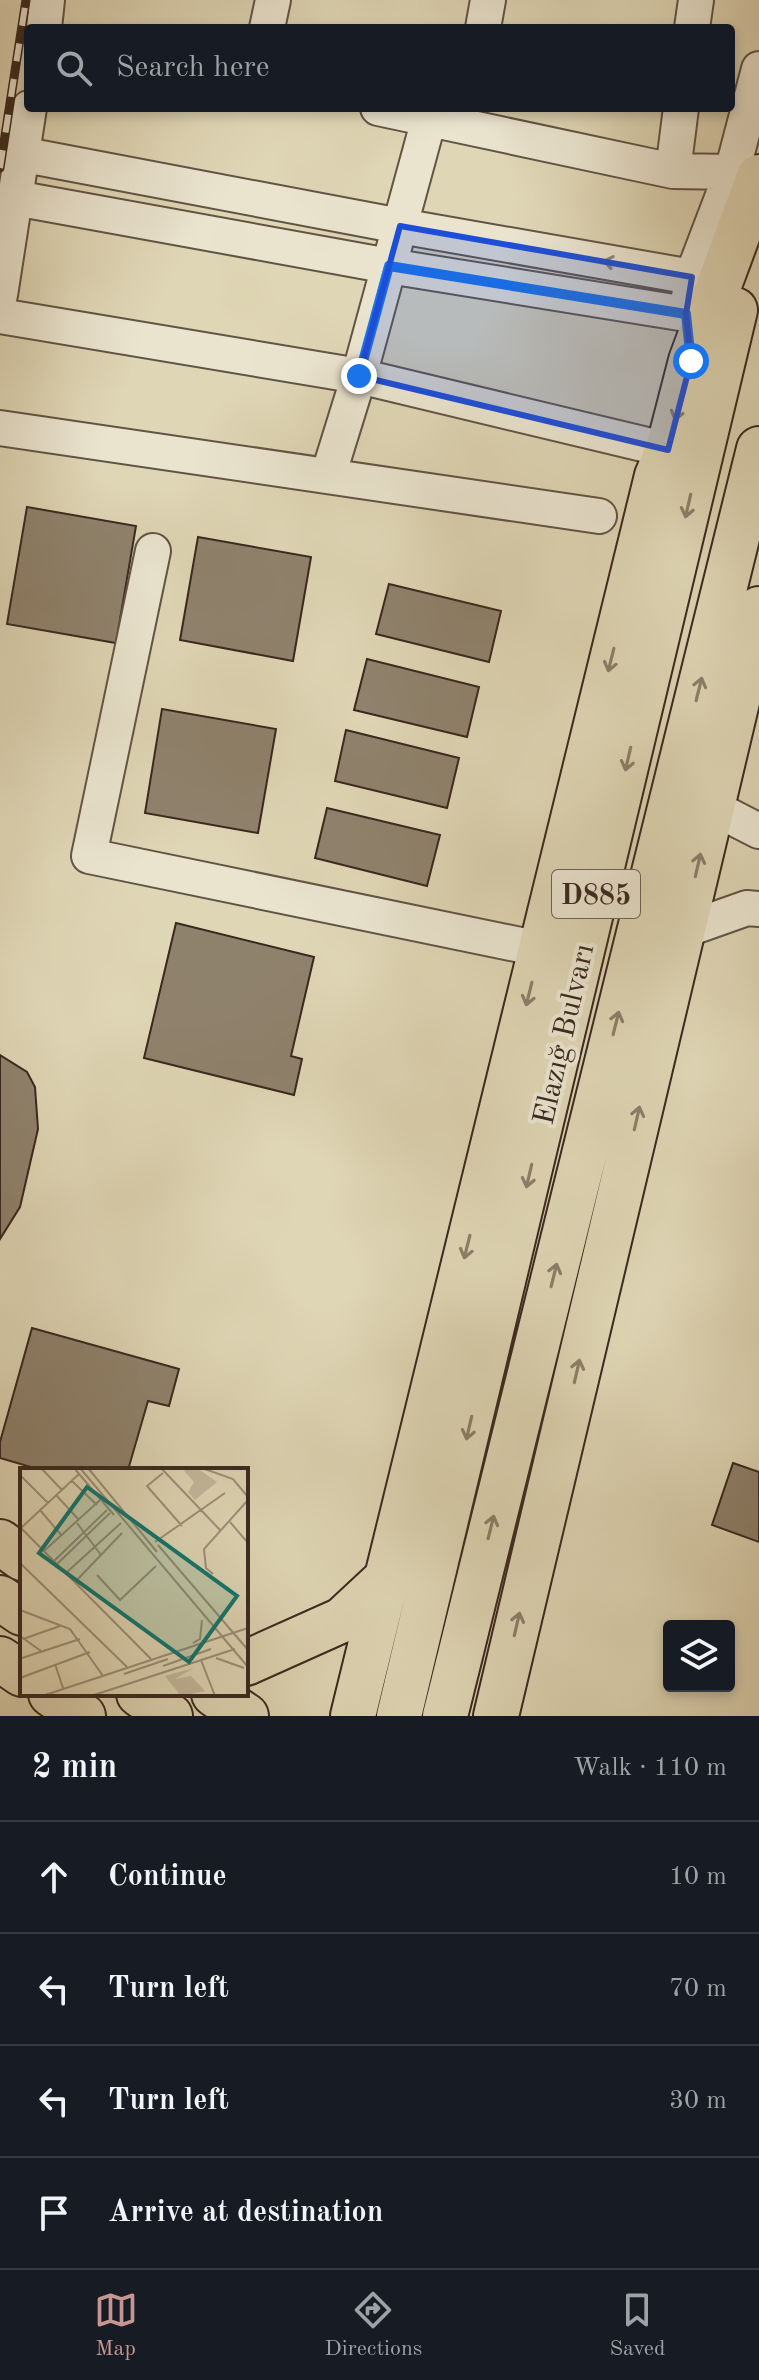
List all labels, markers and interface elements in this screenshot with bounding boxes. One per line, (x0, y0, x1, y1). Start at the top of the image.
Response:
search box (24, 24, 735, 112)
icon: search (52, 46, 96, 90)
text: Search here (116, 53, 270, 83)
one-way arrow (603, 255, 629, 270)
route start (673, 343, 709, 379)
route end (341, 358, 377, 394)
one-way arrow (670, 396, 685, 422)
one-way arrow (680, 493, 695, 519)
one-way arrow (603, 647, 618, 673)
one-way arrow (692, 676, 707, 702)
one-way arrow (620, 746, 635, 772)
one-way arrow (691, 853, 706, 879)
road number: D885 (552, 870, 640, 918)
street label: Elazığ Bulvarı (530, 941, 600, 1128)
one-way arrow (521, 981, 536, 1007)
one-way arrow (610, 1010, 625, 1036)
one-way arrow (631, 1106, 646, 1132)
one-way arrow (521, 1162, 536, 1188)
one-way arrow (459, 1233, 474, 1259)
one-way arrow (547, 1263, 562, 1288)
one-way arrow (570, 1359, 585, 1384)
one-way arrow (460, 1415, 475, 1441)
inset map (20, 1468, 248, 1696)
one-way arrow (485, 1515, 500, 1541)
one-way arrow (510, 1612, 525, 1637)
map controls (663, 1620, 735, 1692)
button: layers (663, 1620, 735, 1692)
text: 2 min (32, 1751, 117, 1785)
text: Walk · 110 m (573, 1755, 727, 1781)
icon: ahead (32, 1855, 76, 1899)
text: Continue (108, 1862, 227, 1892)
text: 10 m (669, 1864, 727, 1890)
icon: left (32, 1967, 76, 2011)
text: Turn left (108, 1974, 229, 2004)
text: 70 m (669, 1976, 727, 2002)
icon: left (32, 2079, 76, 2123)
text: Turn left (108, 2086, 229, 2116)
text: 30 m (669, 2088, 727, 2114)
icon: arrive (32, 2191, 76, 2235)
text: Arrive at destination (108, 2198, 383, 2228)
tab: Map (94, 2288, 138, 2363)
tab: Directions (325, 2288, 422, 2363)
tab: Saved (609, 2288, 665, 2363)

